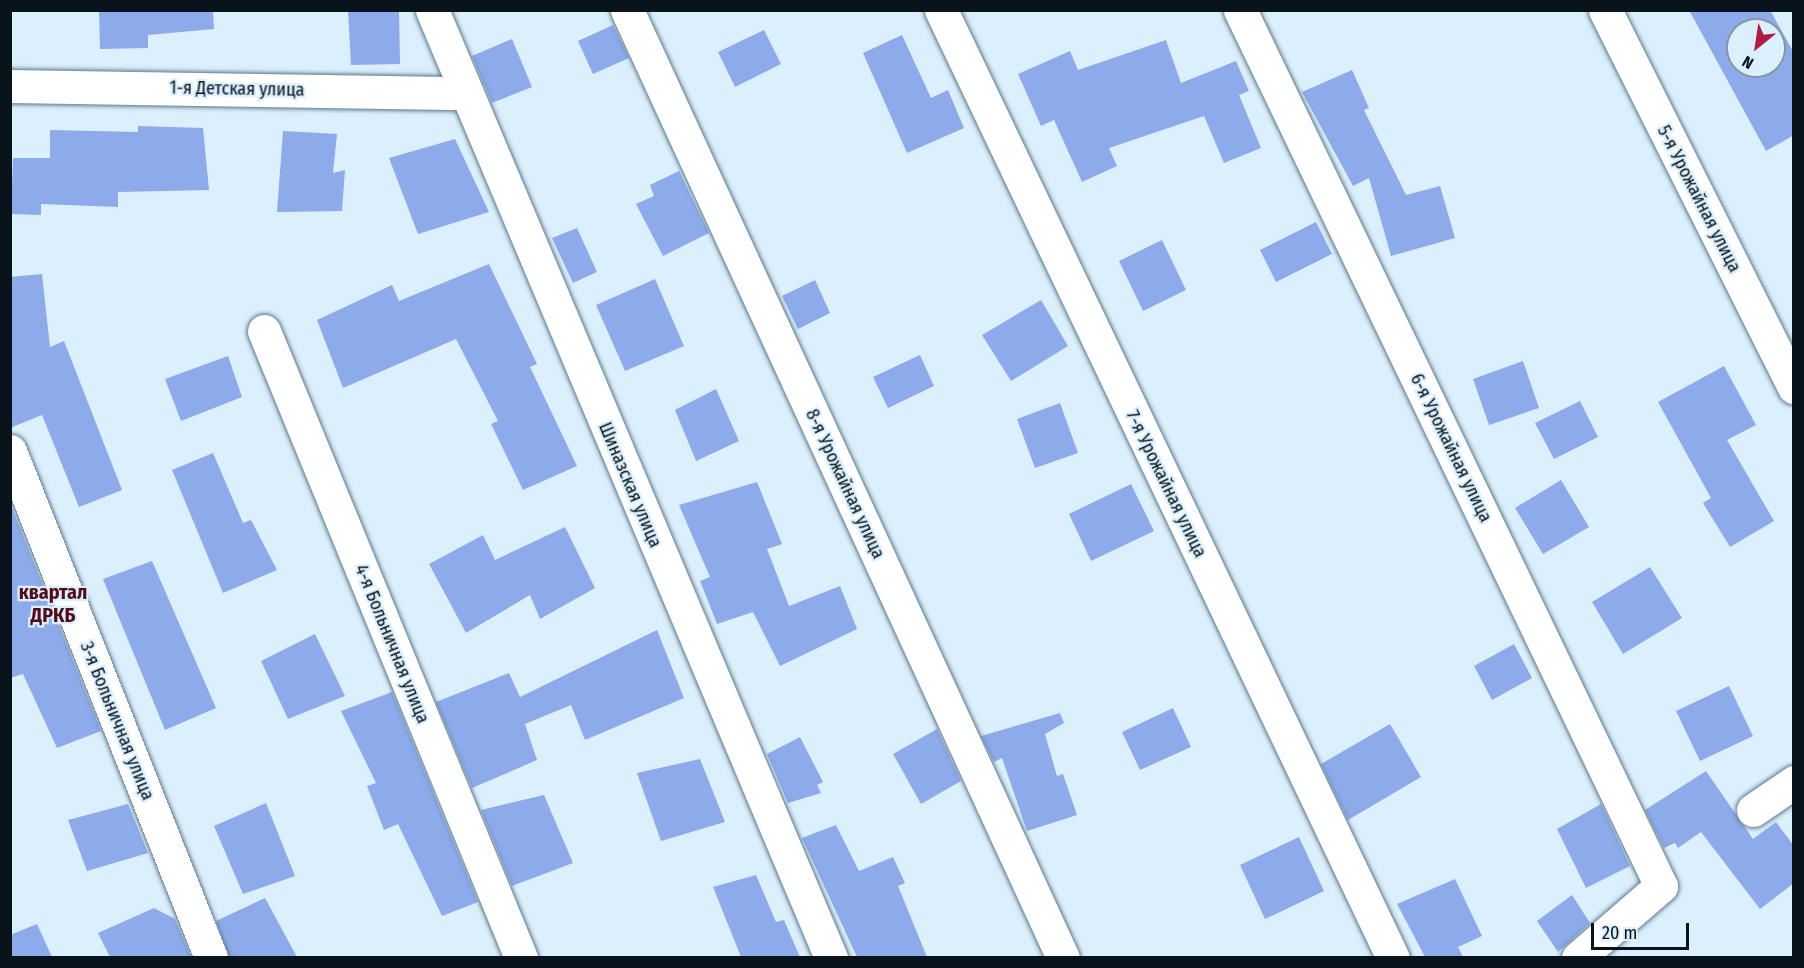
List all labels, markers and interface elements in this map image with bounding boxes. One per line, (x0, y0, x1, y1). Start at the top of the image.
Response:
north arrow (1726, 18, 1786, 78)
text: N (1739, 52, 1757, 73)
street label: 1-я Детская улица (169, 77, 305, 101)
street label: 5-я Урожайная улица (1653, 122, 1745, 276)
street label: 6-я Урожайная улица (1406, 370, 1496, 526)
street label: 8-я Урожайная улица (801, 406, 889, 562)
street label: 7-я Урожайная улица (1121, 407, 1211, 561)
street label: Шиназская улица (594, 419, 666, 551)
street label: 4-я Больничная улица (350, 561, 434, 727)
district label: квартал ДРКБ (19, 581, 87, 628)
street label: 3-я Больничная улица (75, 639, 159, 803)
scale bar (1594, 911, 1692, 949)
text: 20 m (1602, 922, 1637, 944)

